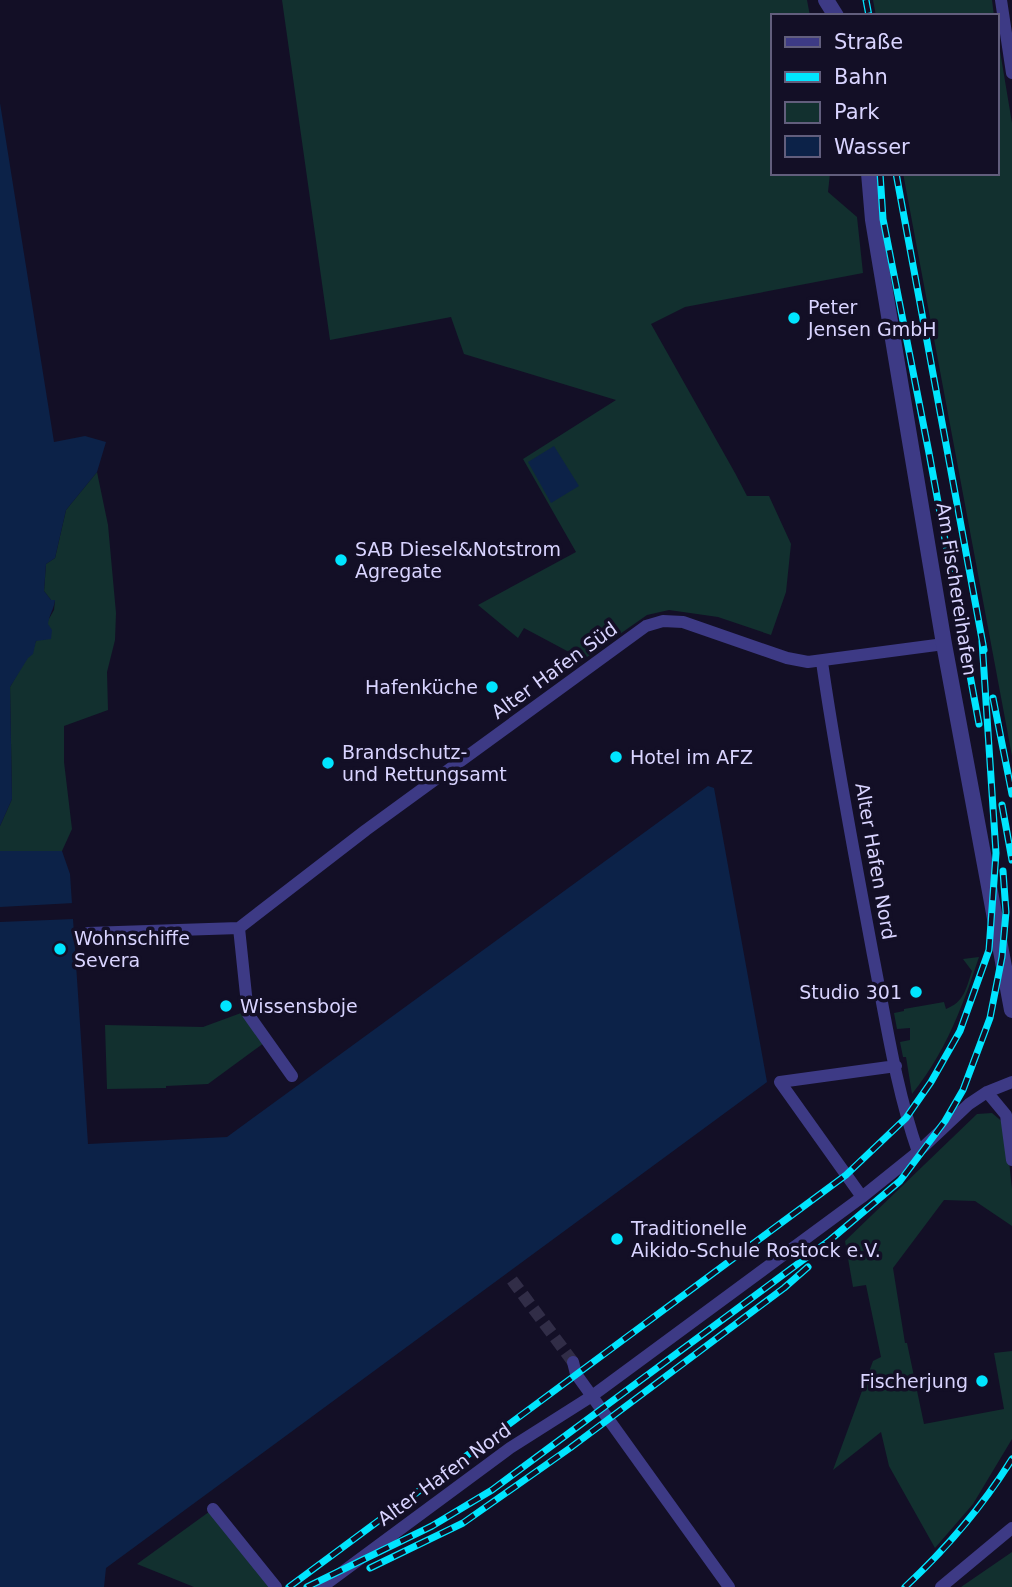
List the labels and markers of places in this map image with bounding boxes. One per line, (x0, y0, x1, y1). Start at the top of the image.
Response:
place label: Peter Jensen GmbH (807, 296, 937, 340)
marker: Peter Jensen GmbH (786, 310, 802, 326)
place label: SAB Diesel&Notstrom Agregate (355, 538, 561, 582)
marker: SAB Diesel&Notstrom Agregate (333, 552, 349, 568)
place label: Hafenküche (365, 676, 478, 698)
marker: Hafenküche (484, 679, 500, 695)
place label: Brandschutz- und Rettungsamt (342, 741, 507, 785)
place label: Hotel im AFZ (630, 746, 753, 768)
marker: Hotel im AFZ (608, 749, 624, 765)
marker: Brandschutz- und Rettungsamt (320, 755, 336, 771)
place label: Wohnschiffe Severa (74, 927, 190, 971)
marker: Wohnschiffe Severa (52, 941, 68, 957)
place label: Studio 301 (799, 981, 902, 1003)
marker: Studio 301 (908, 984, 924, 1000)
place label: Wissensboje (240, 995, 358, 1017)
marker: Wissensboje (218, 998, 234, 1014)
place label: Traditionelle Aikido-Schule Rostock e.V. (630, 1217, 881, 1261)
marker: Traditionelle Aikido-Schule Rostock e.V. (609, 1231, 625, 1247)
place label: Fischerjung (860, 1370, 968, 1392)
marker: Fischerjung (974, 1373, 990, 1389)

